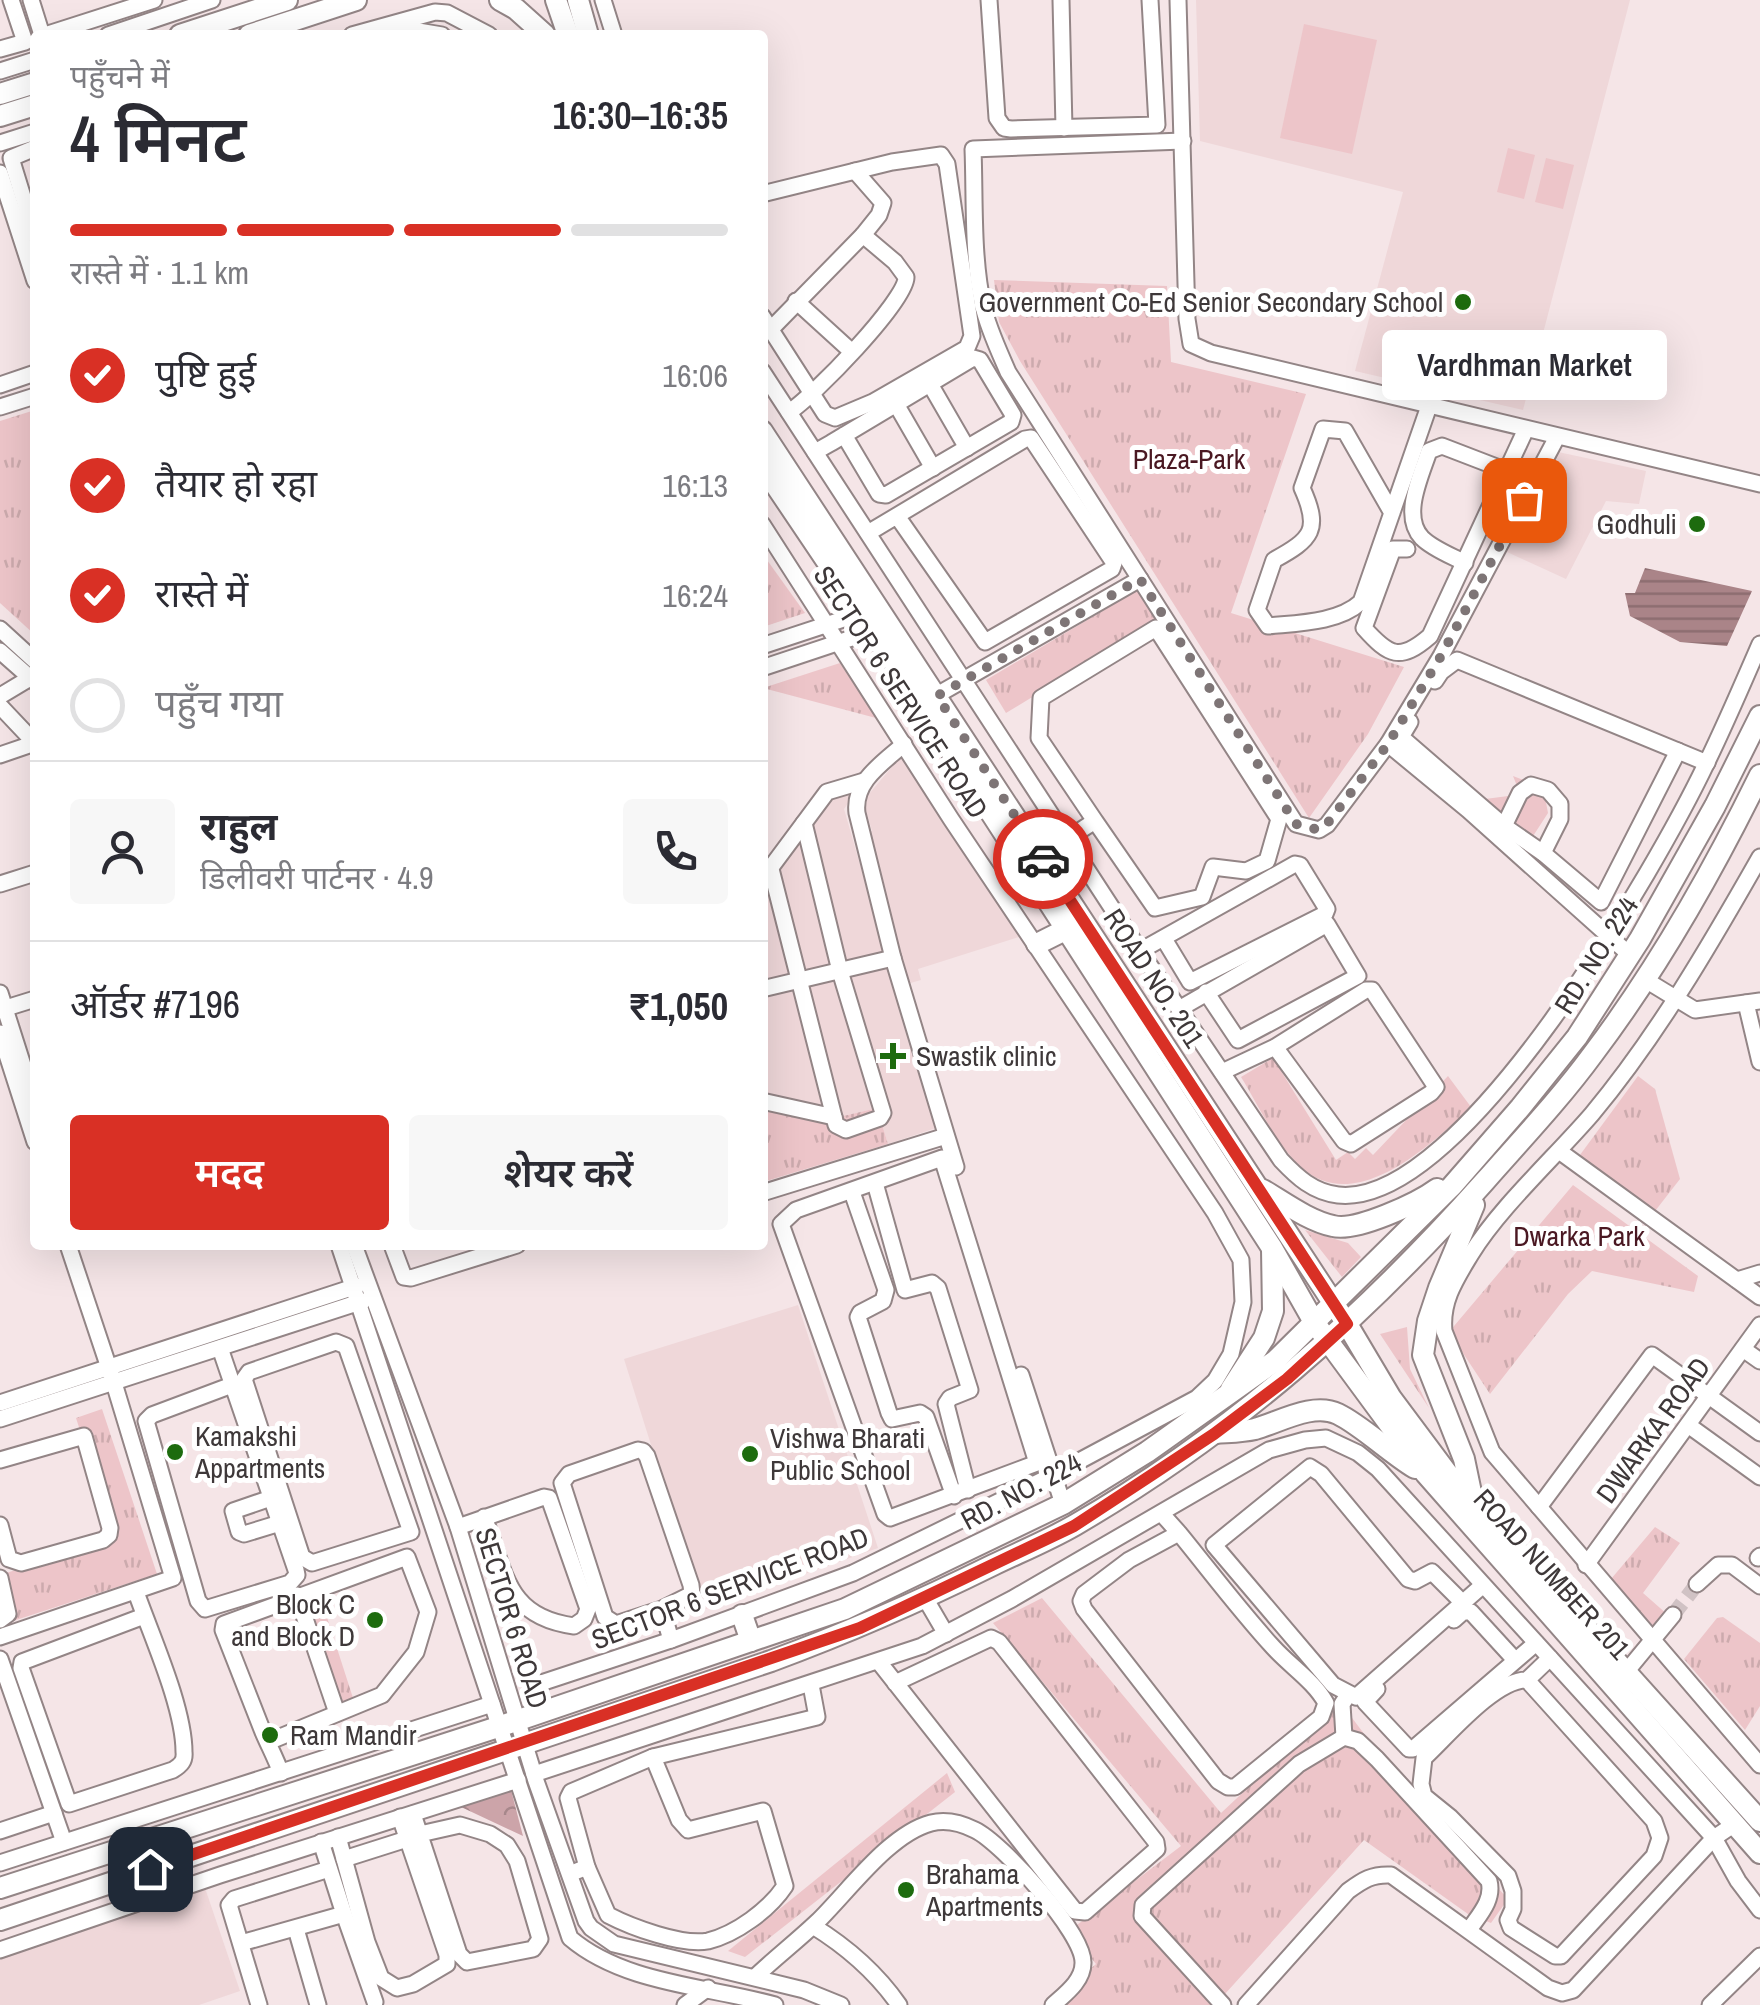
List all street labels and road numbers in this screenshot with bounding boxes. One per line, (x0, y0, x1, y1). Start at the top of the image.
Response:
street label: SECTOR 6 SERVICE ROAD (805, 558, 997, 826)
street label: RD. NO. 224 (1545, 889, 1647, 1021)
street label: ROAD NO. 201 (1095, 901, 1213, 1055)
street label: DWARKA ROAD (1587, 1350, 1719, 1510)
street label: RD. NO. 224 (954, 1443, 1088, 1539)
street label: ROAD NUMBER 201 (1465, 1481, 1639, 1667)
street label: SECTOR 6 SERVICE ROAD (586, 1518, 874, 1658)
street label: SECTOR 6 ROAD (466, 1523, 558, 1713)

